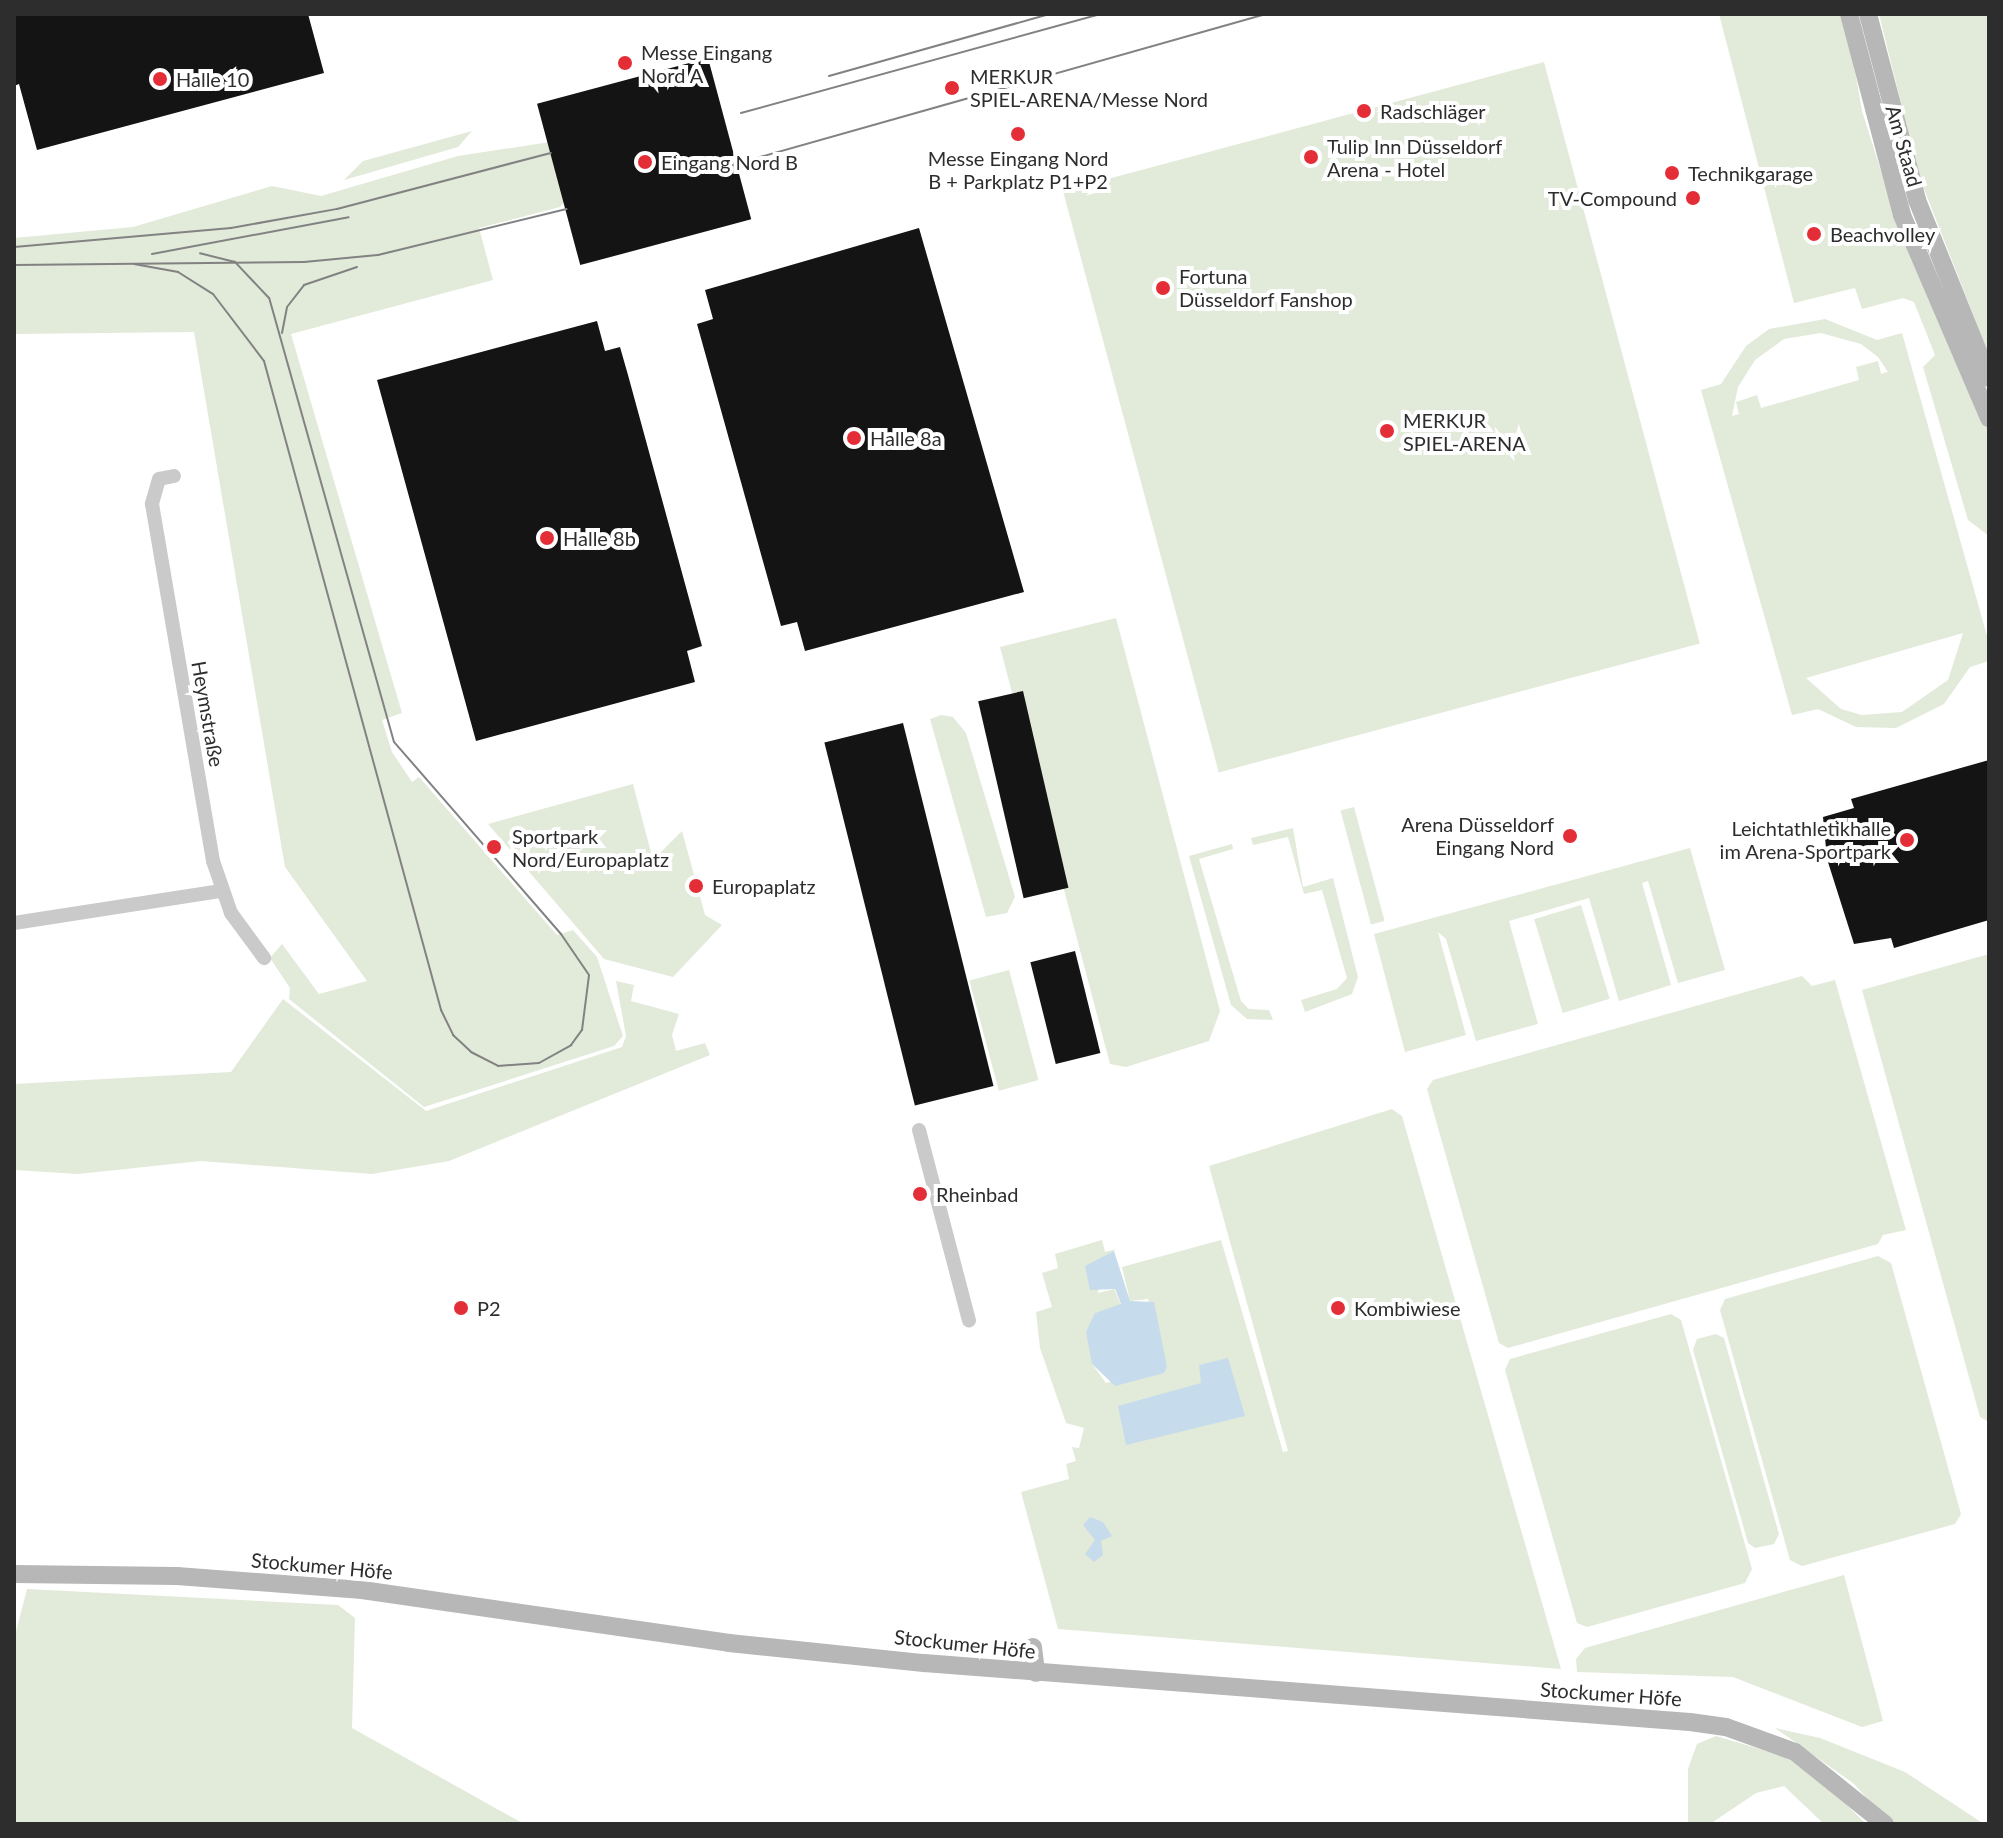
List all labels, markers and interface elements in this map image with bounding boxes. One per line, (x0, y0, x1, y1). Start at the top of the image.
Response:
place label: Messe Eingang Nord A (641, 40, 772, 87)
marker: Messe Eingang Nord A (616, 54, 634, 72)
place label: MERKUR SPIEL-ARENA/Messe Nord (970, 64, 1208, 111)
place label: Halle 10 (176, 67, 249, 91)
marker: Halle 10 (151, 70, 169, 88)
marker: MERKUR SPIEL-ARENA/Messe Nord (941, 77, 963, 99)
place label: Radschläger (1380, 99, 1486, 123)
marker: Radschläger (1355, 102, 1373, 120)
street label: Am Staad (1881, 102, 1927, 190)
marker: Messe Eingang Nord B + Parkplatz P1+P2 (1009, 125, 1027, 143)
place label: Tulip Inn Düsseldorf Arena - Hotel (1327, 134, 1502, 181)
place label: Messe Eingang Nord B + Parkplatz P1+P2 (928, 146, 1108, 193)
marker: Tulip Inn Düsseldorf Arena - Hotel (1302, 148, 1320, 166)
place label: Eingang Nord B (661, 150, 798, 174)
marker: Eingang Nord B (636, 153, 654, 171)
place label: Technikgarage (1688, 161, 1813, 185)
marker: Technikgarage (1663, 164, 1681, 182)
place label: TV-Compound (1548, 186, 1677, 210)
marker: TV-Compound (1684, 189, 1702, 207)
place label: Beachvolley (1830, 222, 1935, 246)
marker: Beachvolley (1805, 225, 1823, 243)
place label: Fortuna Düsseldorf Fanshop (1179, 264, 1353, 311)
marker: Fortuna Düsseldorf Fanshop (1154, 279, 1172, 297)
place label: MERKUR SPIEL-ARENA (1403, 408, 1526, 455)
marker: MERKUR SPIEL-ARENA (1378, 422, 1396, 440)
place label: Halle 8a (870, 426, 942, 450)
marker: Halle 8a (845, 429, 863, 447)
place label: Halle 8b (563, 526, 636, 550)
marker: Halle 8b (538, 529, 556, 547)
street label: Heymstraße (187, 659, 229, 769)
place label: Arena Düsseldorf Eingang Nord (1401, 812, 1554, 859)
place label: Leichtathletikhalle im Arena-Sportpark (1719, 816, 1891, 863)
place label: Sportpark Nord/Europaplatz (512, 824, 669, 871)
marker: Arena Düsseldorf Eingang Nord (1561, 827, 1579, 845)
marker: Leichtathletikhalle im Arena-Sportpark (1898, 831, 1916, 849)
marker: Sportpark Nord/Europaplatz (483, 836, 505, 858)
place label: Europaplatz (712, 874, 816, 898)
marker: Europaplatz (687, 877, 705, 895)
place label: Rheinbad (936, 1182, 1018, 1206)
marker: Rheinbad (911, 1185, 929, 1203)
place label: P2 (477, 1296, 501, 1320)
place label: Kombiwiese (1354, 1296, 1461, 1320)
marker: P2 (452, 1299, 470, 1317)
marker: Kombiwiese (1329, 1299, 1347, 1317)
street label: Stockumer Höfe (250, 1548, 394, 1584)
street label: Stockumer Höfe (893, 1625, 1037, 1663)
street label: Stockumer Höfe (1539, 1677, 1683, 1711)

